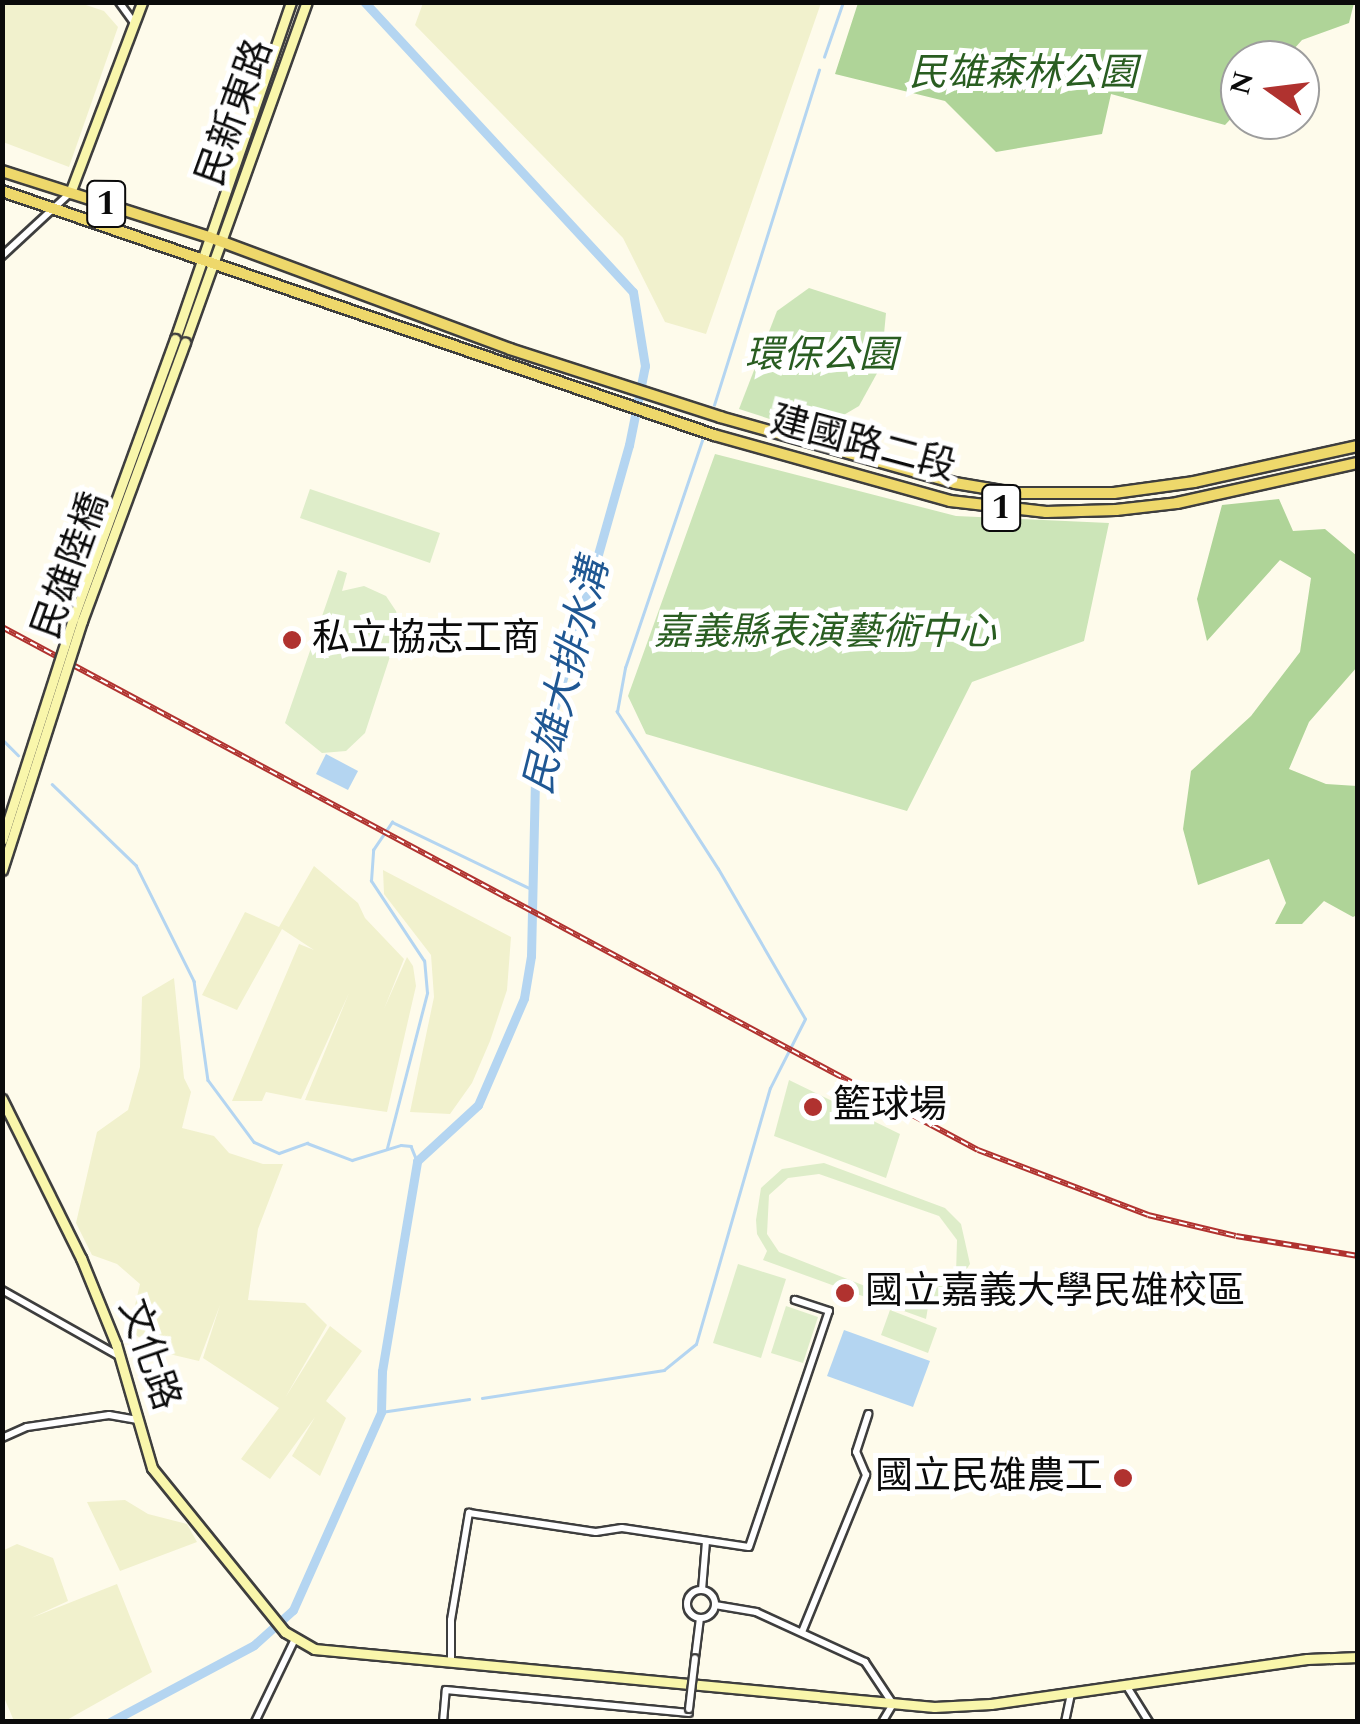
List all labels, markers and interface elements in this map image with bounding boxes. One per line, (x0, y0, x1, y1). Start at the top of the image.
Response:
street label: 民新東路 (189, 34, 283, 192)
north arrow (1220, 40, 1320, 140)
park label: 民雄森林公園 (909, 52, 1137, 98)
text: N (1219, 67, 1266, 99)
road number: 1 (86, 174, 126, 234)
park label: 環保公園 (745, 334, 897, 380)
street label: 建國路二段 (765, 398, 961, 492)
road number: 1 (981, 478, 1021, 538)
street label: 民雄陸橋 (25, 487, 119, 645)
water label: 民雄大排水溝 (516, 555, 620, 799)
park label: 嘉義縣表演藝術中心 (654, 611, 996, 657)
place label: 私立協志工商 (312, 617, 540, 663)
marker: 私立協志工商 (281, 629, 303, 651)
place label: 籃球場 (833, 1084, 947, 1130)
marker: 籃球場 (802, 1096, 824, 1118)
place label: 國立嘉義大學民雄校區 (865, 1270, 1245, 1316)
marker: 國立嘉義大學民雄校區 (834, 1282, 856, 1304)
street label: 文化路 (108, 1294, 188, 1416)
place label: 國立民雄農工 (875, 1455, 1103, 1501)
marker: 國立民雄農工 (1112, 1467, 1134, 1489)

